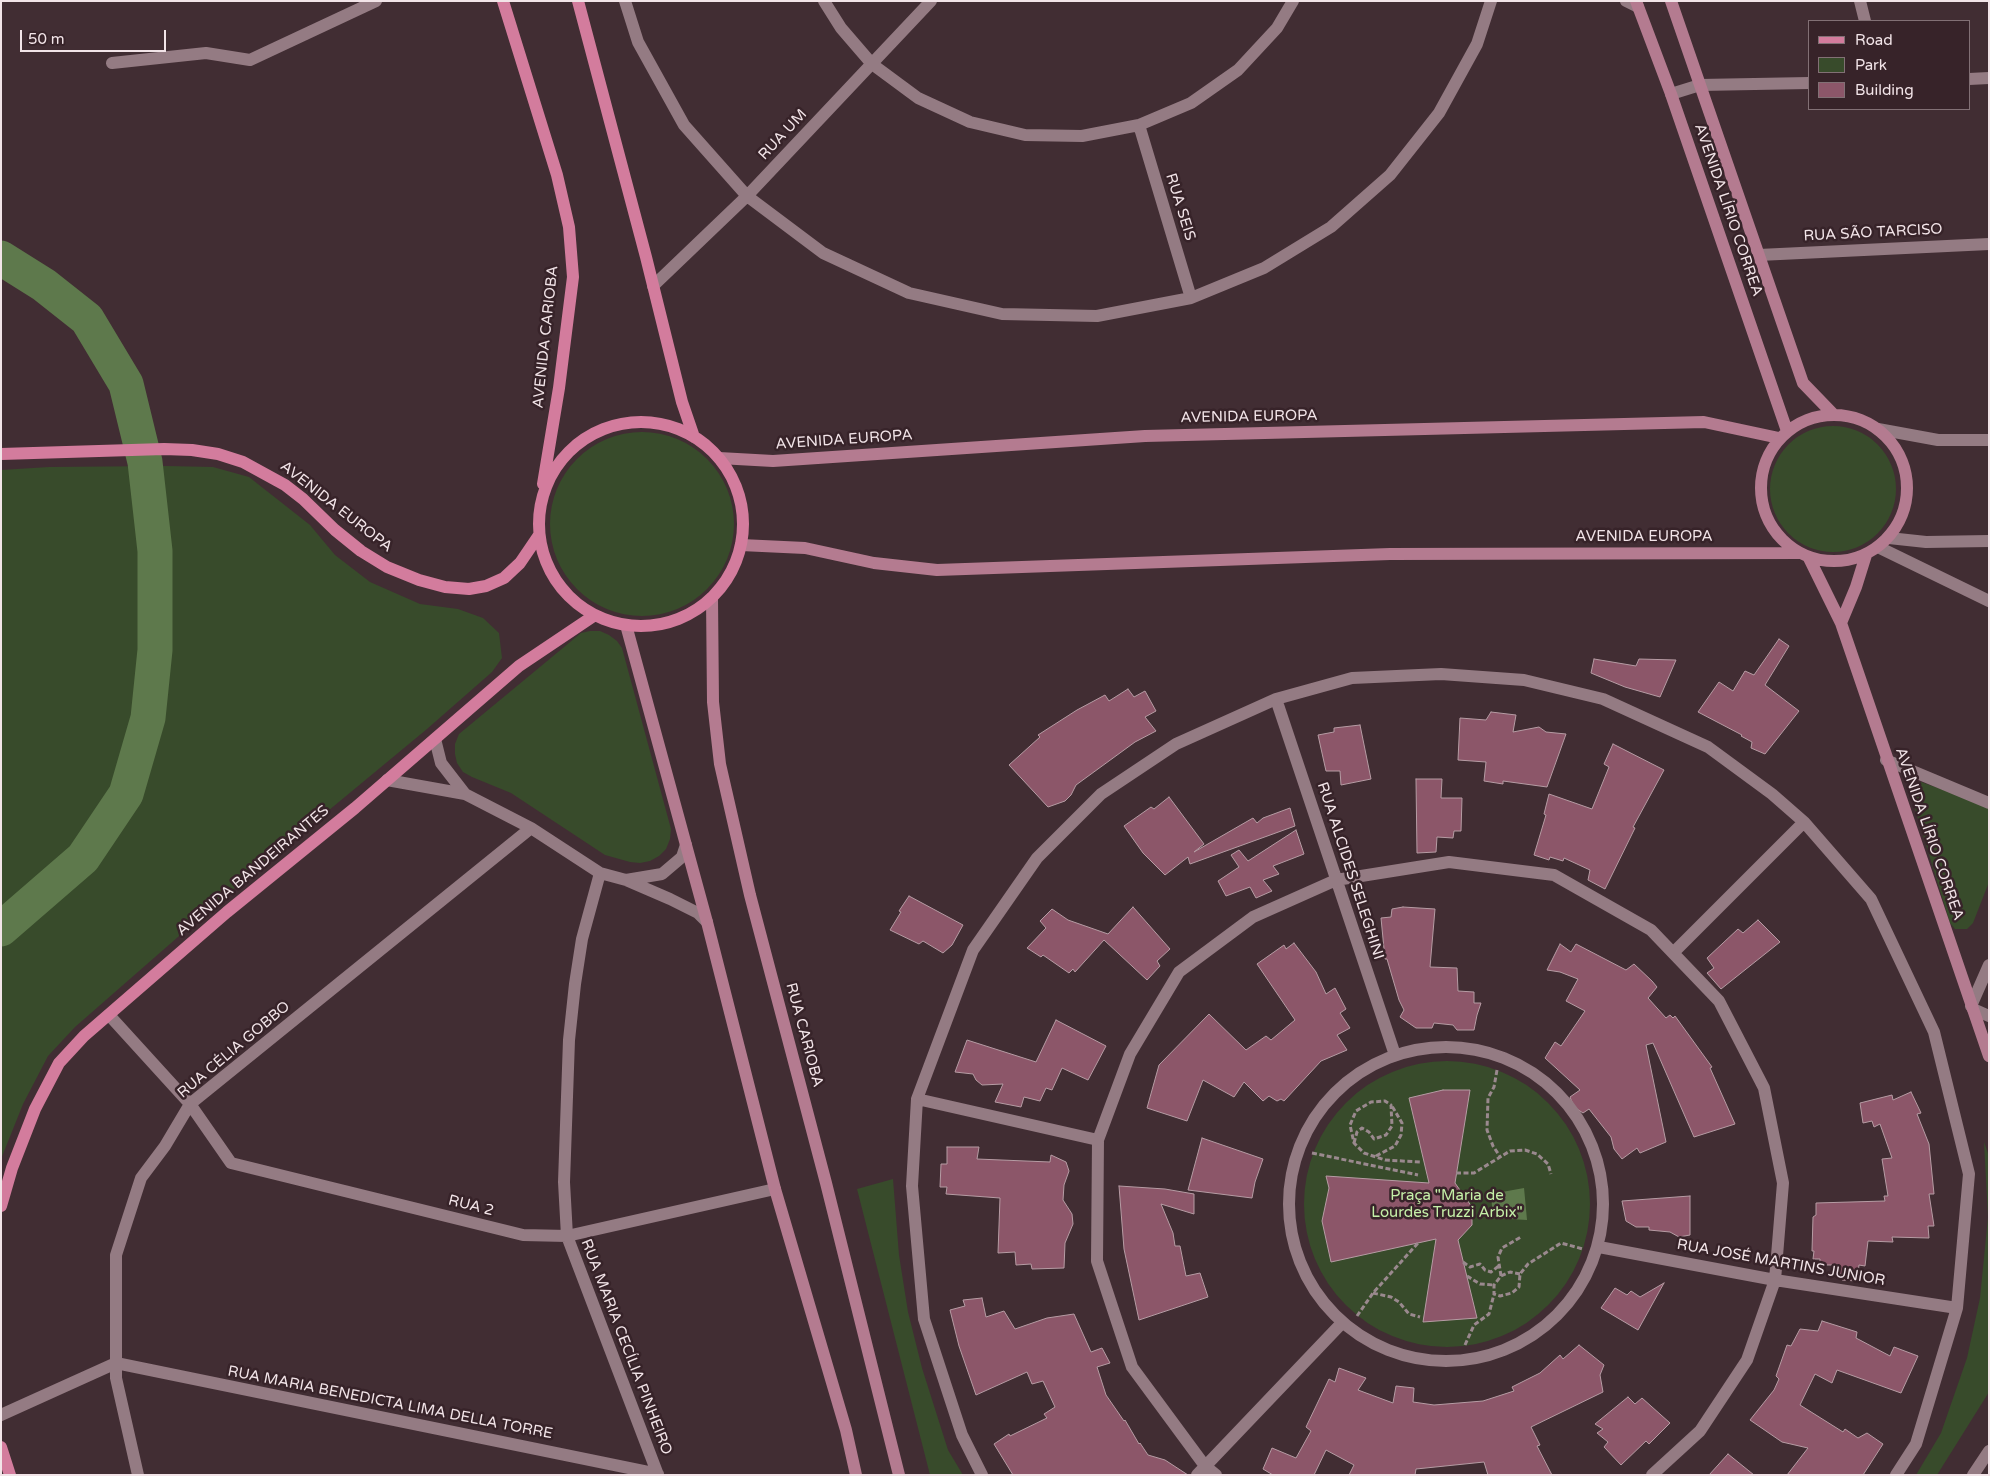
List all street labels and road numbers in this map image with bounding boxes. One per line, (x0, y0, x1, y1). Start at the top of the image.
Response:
street label: RUA UM (755, 106, 811, 164)
street label: AVENIDA LÍRIO CORREA (1690, 121, 1766, 299)
street label: RUA SEIS (1161, 171, 1199, 243)
street label: RUA SÃO TARCISO (1803, 220, 1943, 246)
street label: AVENIDA CARIOBA (530, 265, 562, 409)
street label: AVENIDA EUROPA (1180, 407, 1318, 427)
street label: AVENIDA EUROPA (775, 426, 913, 454)
street label: AVENIDA EUROPA (276, 458, 396, 556)
street label: AVENIDA EUROPA (1575, 528, 1713, 546)
street label: AVENIDA LÍRIO CORREA (1891, 745, 1967, 923)
street label: RUA ALCIDES SELEGHINI (1313, 780, 1387, 962)
street label: AVENIDA BANDEIRANTES (173, 802, 333, 940)
street label: RUA CARIOBA (781, 981, 827, 1089)
street label: RUA CÉLIA GOBBO (174, 998, 294, 1102)
street label: RUA 2 (446, 1192, 496, 1220)
street label: RUA JOSÉ MARTINS JUNIOR (1675, 1236, 1887, 1290)
street label: RUA MARIA CECÍLIA PINHEIRO (576, 1237, 676, 1457)
street label: RUA MARIA BENEDICTA LIMA DELLA TORRE (226, 1363, 554, 1443)

